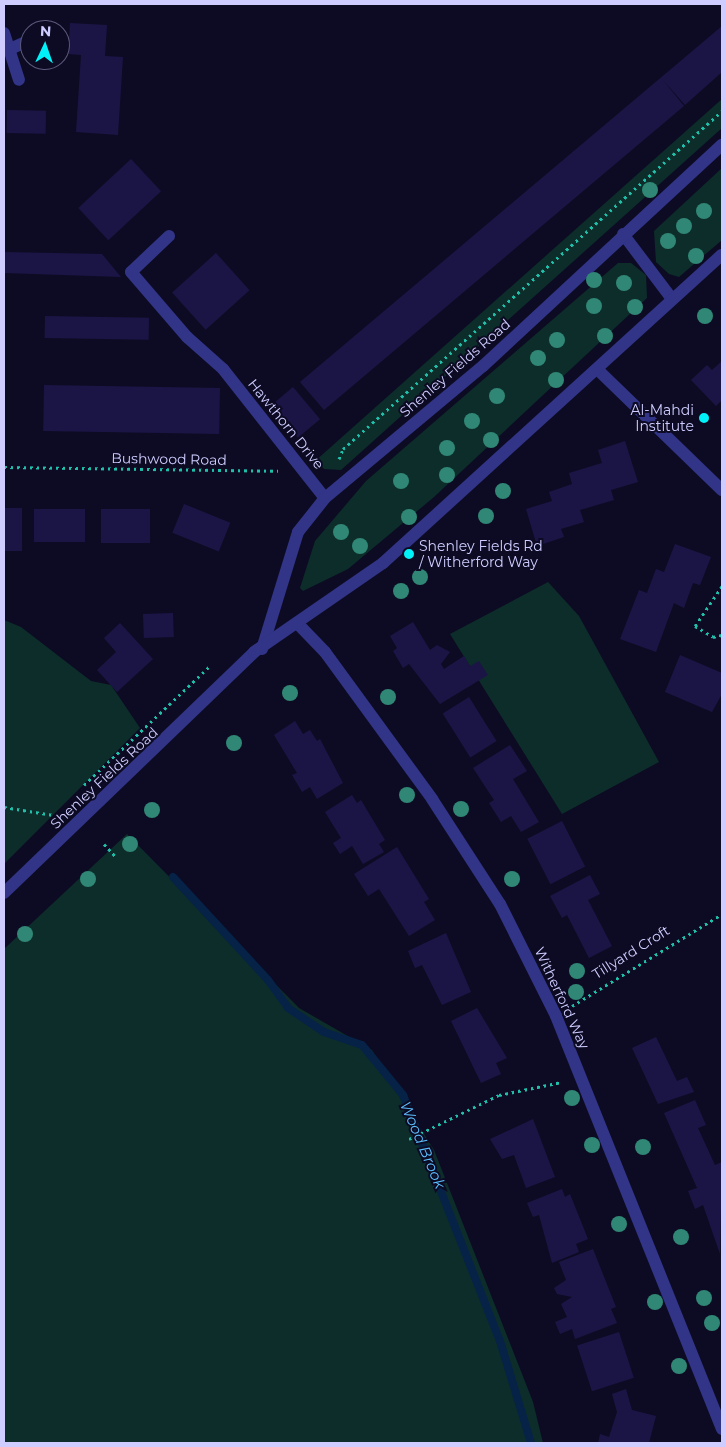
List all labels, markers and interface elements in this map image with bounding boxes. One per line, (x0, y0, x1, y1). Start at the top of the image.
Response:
north arrow (20, 20, 70, 70)
text: N (40, 22, 52, 40)
street label: Shenley Fields Road (396, 315, 514, 421)
street label: Hawthorn Drive (245, 376, 327, 472)
place label: Al-Mahdi Institute (630, 402, 694, 434)
marker: Al-Mahdi Institute (698, 412, 710, 424)
street label: Bushwood Road (111, 450, 227, 468)
place label: Shenley Fields Rd / Witherford Way (419, 538, 543, 570)
marker: Shenley Fields Rd / Witherford Way (403, 548, 415, 560)
street label: Shenley Fields Road (47, 724, 161, 832)
street label: Tillyard Croft (589, 922, 673, 982)
street label: Witherford Way (531, 944, 593, 1052)
water label: Wood Brook (396, 1099, 450, 1191)

